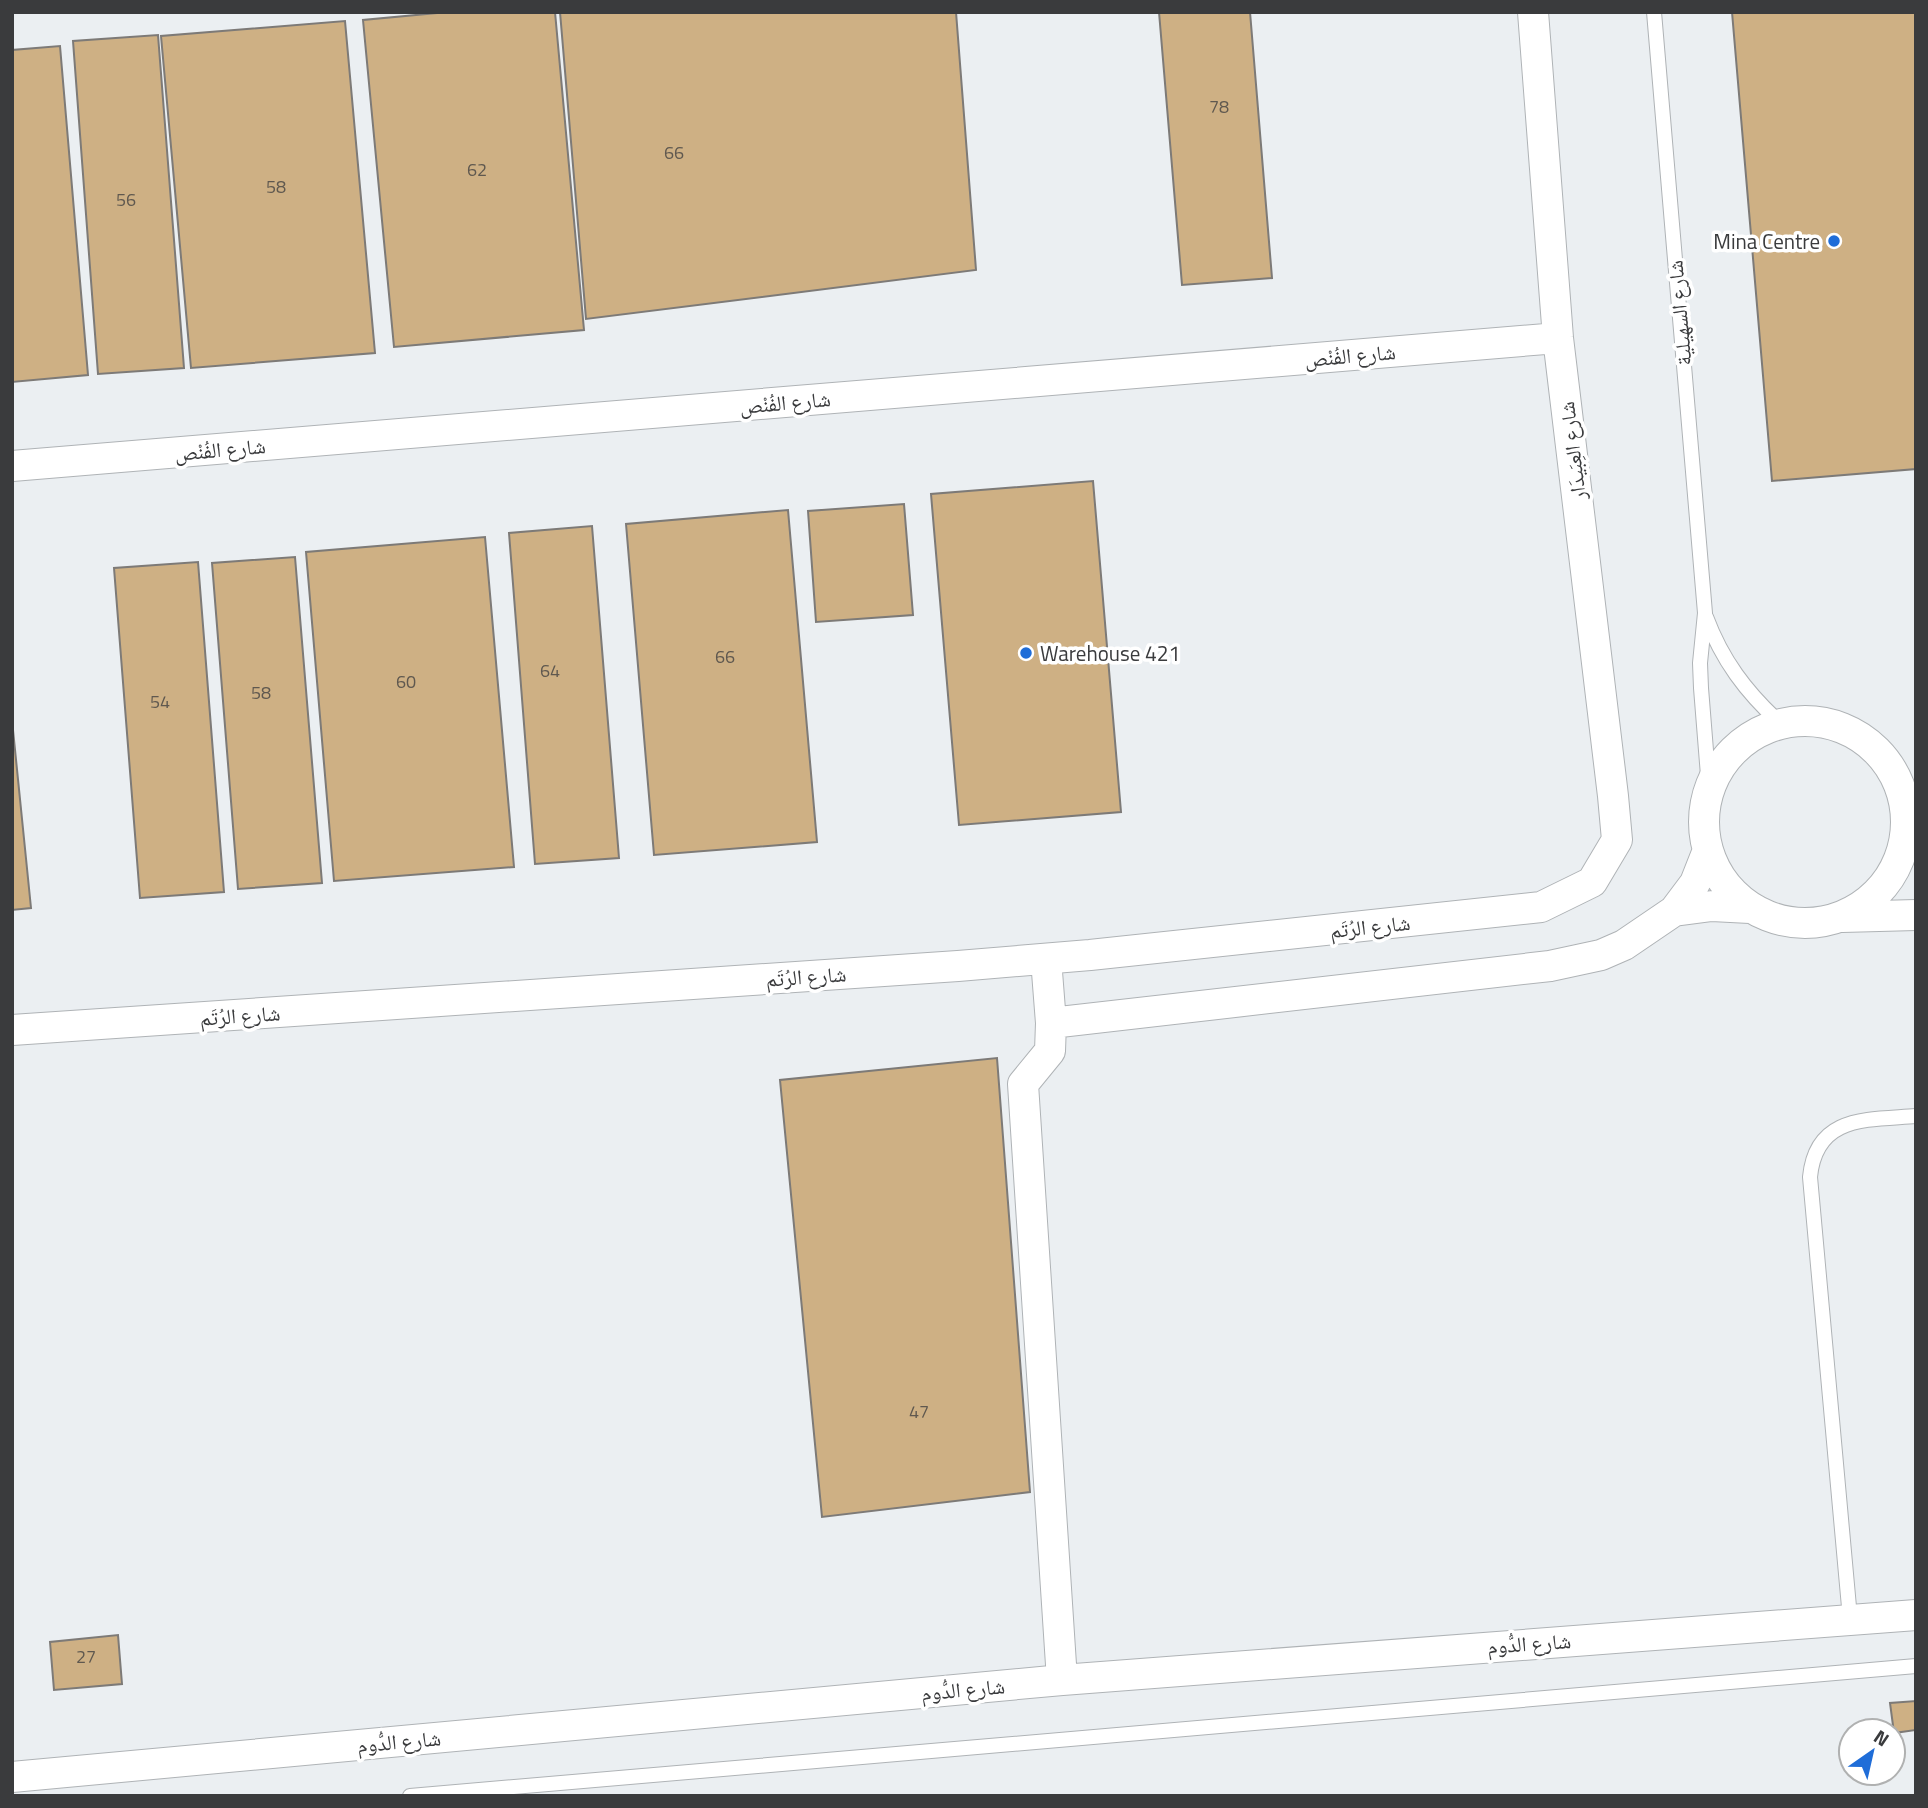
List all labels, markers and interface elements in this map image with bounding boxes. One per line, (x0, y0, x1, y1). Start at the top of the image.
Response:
house number: 78 (1209, 93, 1229, 120)
house number: 66 (664, 139, 684, 166)
house number: 62 (467, 156, 487, 183)
house number: 58 (266, 173, 286, 200)
house number: 56 (116, 186, 136, 213)
place label: Mina Centre (1713, 225, 1820, 257)
marker: Mina Centre (1826, 233, 1842, 249)
street label: شارع السهيلية (1658, 259, 1700, 367)
street label: شارع الفُنْص (1303, 335, 1397, 375)
street label: شارع الفُنْص (738, 382, 832, 422)
street label: شارع العِبَيدَار (1550, 400, 1594, 503)
street label: شارع الفُنْص (173, 429, 267, 469)
place label: Warehouse 421 (1040, 637, 1180, 669)
house number: 66 (715, 643, 735, 670)
marker: Warehouse 421 (1018, 645, 1034, 661)
house number: 64 (540, 657, 560, 684)
house number: 60 (396, 668, 416, 695)
house number: 58 (251, 679, 271, 706)
house number: 54 (150, 688, 170, 715)
street label: شارع الرُتَم (1328, 906, 1412, 946)
street label: شارع الرُتَم (765, 957, 847, 995)
street label: شارع الرُتَم (199, 996, 281, 1034)
house number: 47 (909, 1398, 929, 1425)
street label: شارع الدُّوم (1486, 1624, 1572, 1662)
house number: 27 (76, 1643, 96, 1670)
street label: شارع الدُّوم (920, 1669, 1006, 1709)
north arrow (1837, 1717, 1907, 1787)
street label: شارع الدُّوم (356, 1721, 442, 1761)
text: N (1868, 1722, 1895, 1753)

